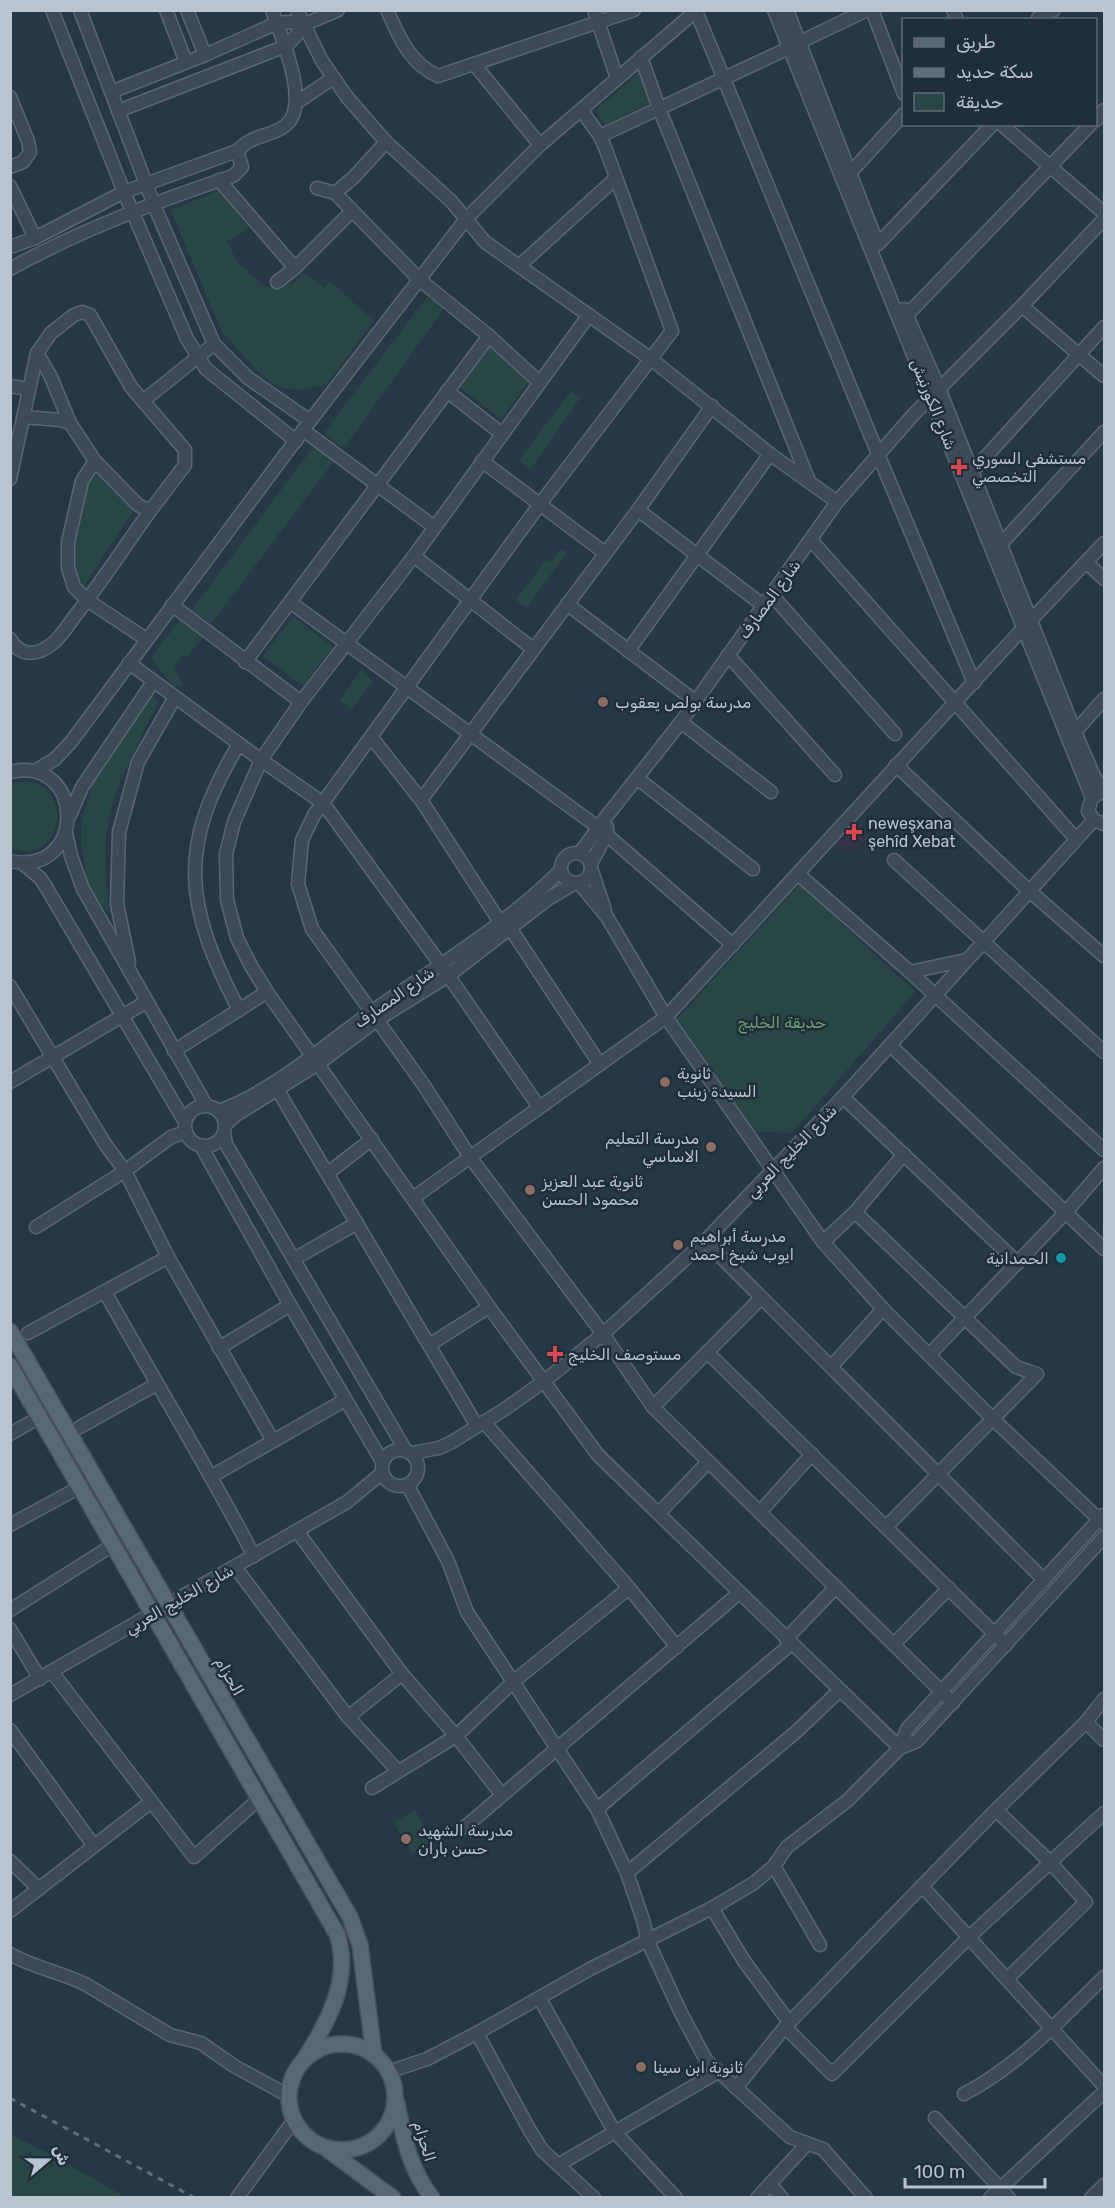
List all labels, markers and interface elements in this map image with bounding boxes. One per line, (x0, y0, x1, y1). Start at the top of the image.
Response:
legend (902, 18, 1097, 126)
text: طريق (956, 31, 996, 53)
text: سكة حديد (956, 61, 1034, 83)
text: حديقة (956, 91, 1003, 113)
street label: شارع الكورنيش (905, 356, 960, 453)
place label: مستشفى السوري التخصصي (972, 449, 1086, 489)
marker: مستشفى السوري التخصصي (950, 458, 968, 476)
street label: شارع المصارف (734, 556, 806, 644)
place label: مدرسة بولص يعقوب (615, 693, 751, 713)
marker: مدرسة بولص يعقوب (596, 695, 610, 709)
place label: neweşxana şehîd Xebat (868, 814, 955, 851)
marker: neweşxana şehîd Xebat (845, 823, 863, 841)
street label: شارع المصارف (351, 963, 439, 1034)
park label: حديقة الخليج (738, 1013, 826, 1034)
place label: ثانوية السيدة زينب (677, 1064, 757, 1102)
marker: ثانوية السيدة زينب (658, 1075, 672, 1089)
street label: شارع الخليج العربي (742, 1101, 843, 1204)
place label: مدرسة التعليم الاساسي (605, 1129, 699, 1169)
marker: مدرسة التعليم الاساسي (704, 1140, 718, 1154)
place label: ثانوية عبد العزيز محمود الحسن (541, 1172, 643, 1210)
marker: ثانوية عبد العزيز محمود الحسن (523, 1183, 537, 1197)
place label: مدرسة أبراهيم ايوب شيخ احمد (690, 1227, 794, 1266)
marker: مدرسة أبراهيم ايوب شيخ احمد (671, 1238, 685, 1252)
place label: الحمدانية (986, 1249, 1049, 1268)
marker: الحمدانية (1054, 1251, 1068, 1265)
marker: مستوصف الخليج (546, 1345, 564, 1363)
place label: مستوصف الخليج (568, 1345, 681, 1366)
street label: شارع الخليج العربي (121, 1561, 239, 1641)
street label: الحزام (210, 1654, 248, 1699)
place label: مدرسة الشهيد حسن باران (418, 1821, 513, 1859)
marker: مدرسة الشهيد حسن باران (399, 1832, 413, 1846)
place label: ثانوية ابن سينا (653, 2058, 743, 2078)
marker: ثانوية ابن سينا (634, 2060, 648, 2074)
street label: الحزام (408, 2119, 440, 2164)
north arrow (18, 2130, 78, 2190)
text: ش (49, 2142, 74, 2168)
scale bar (905, 2151, 1044, 2189)
text: 100 m (914, 2161, 965, 2183)

